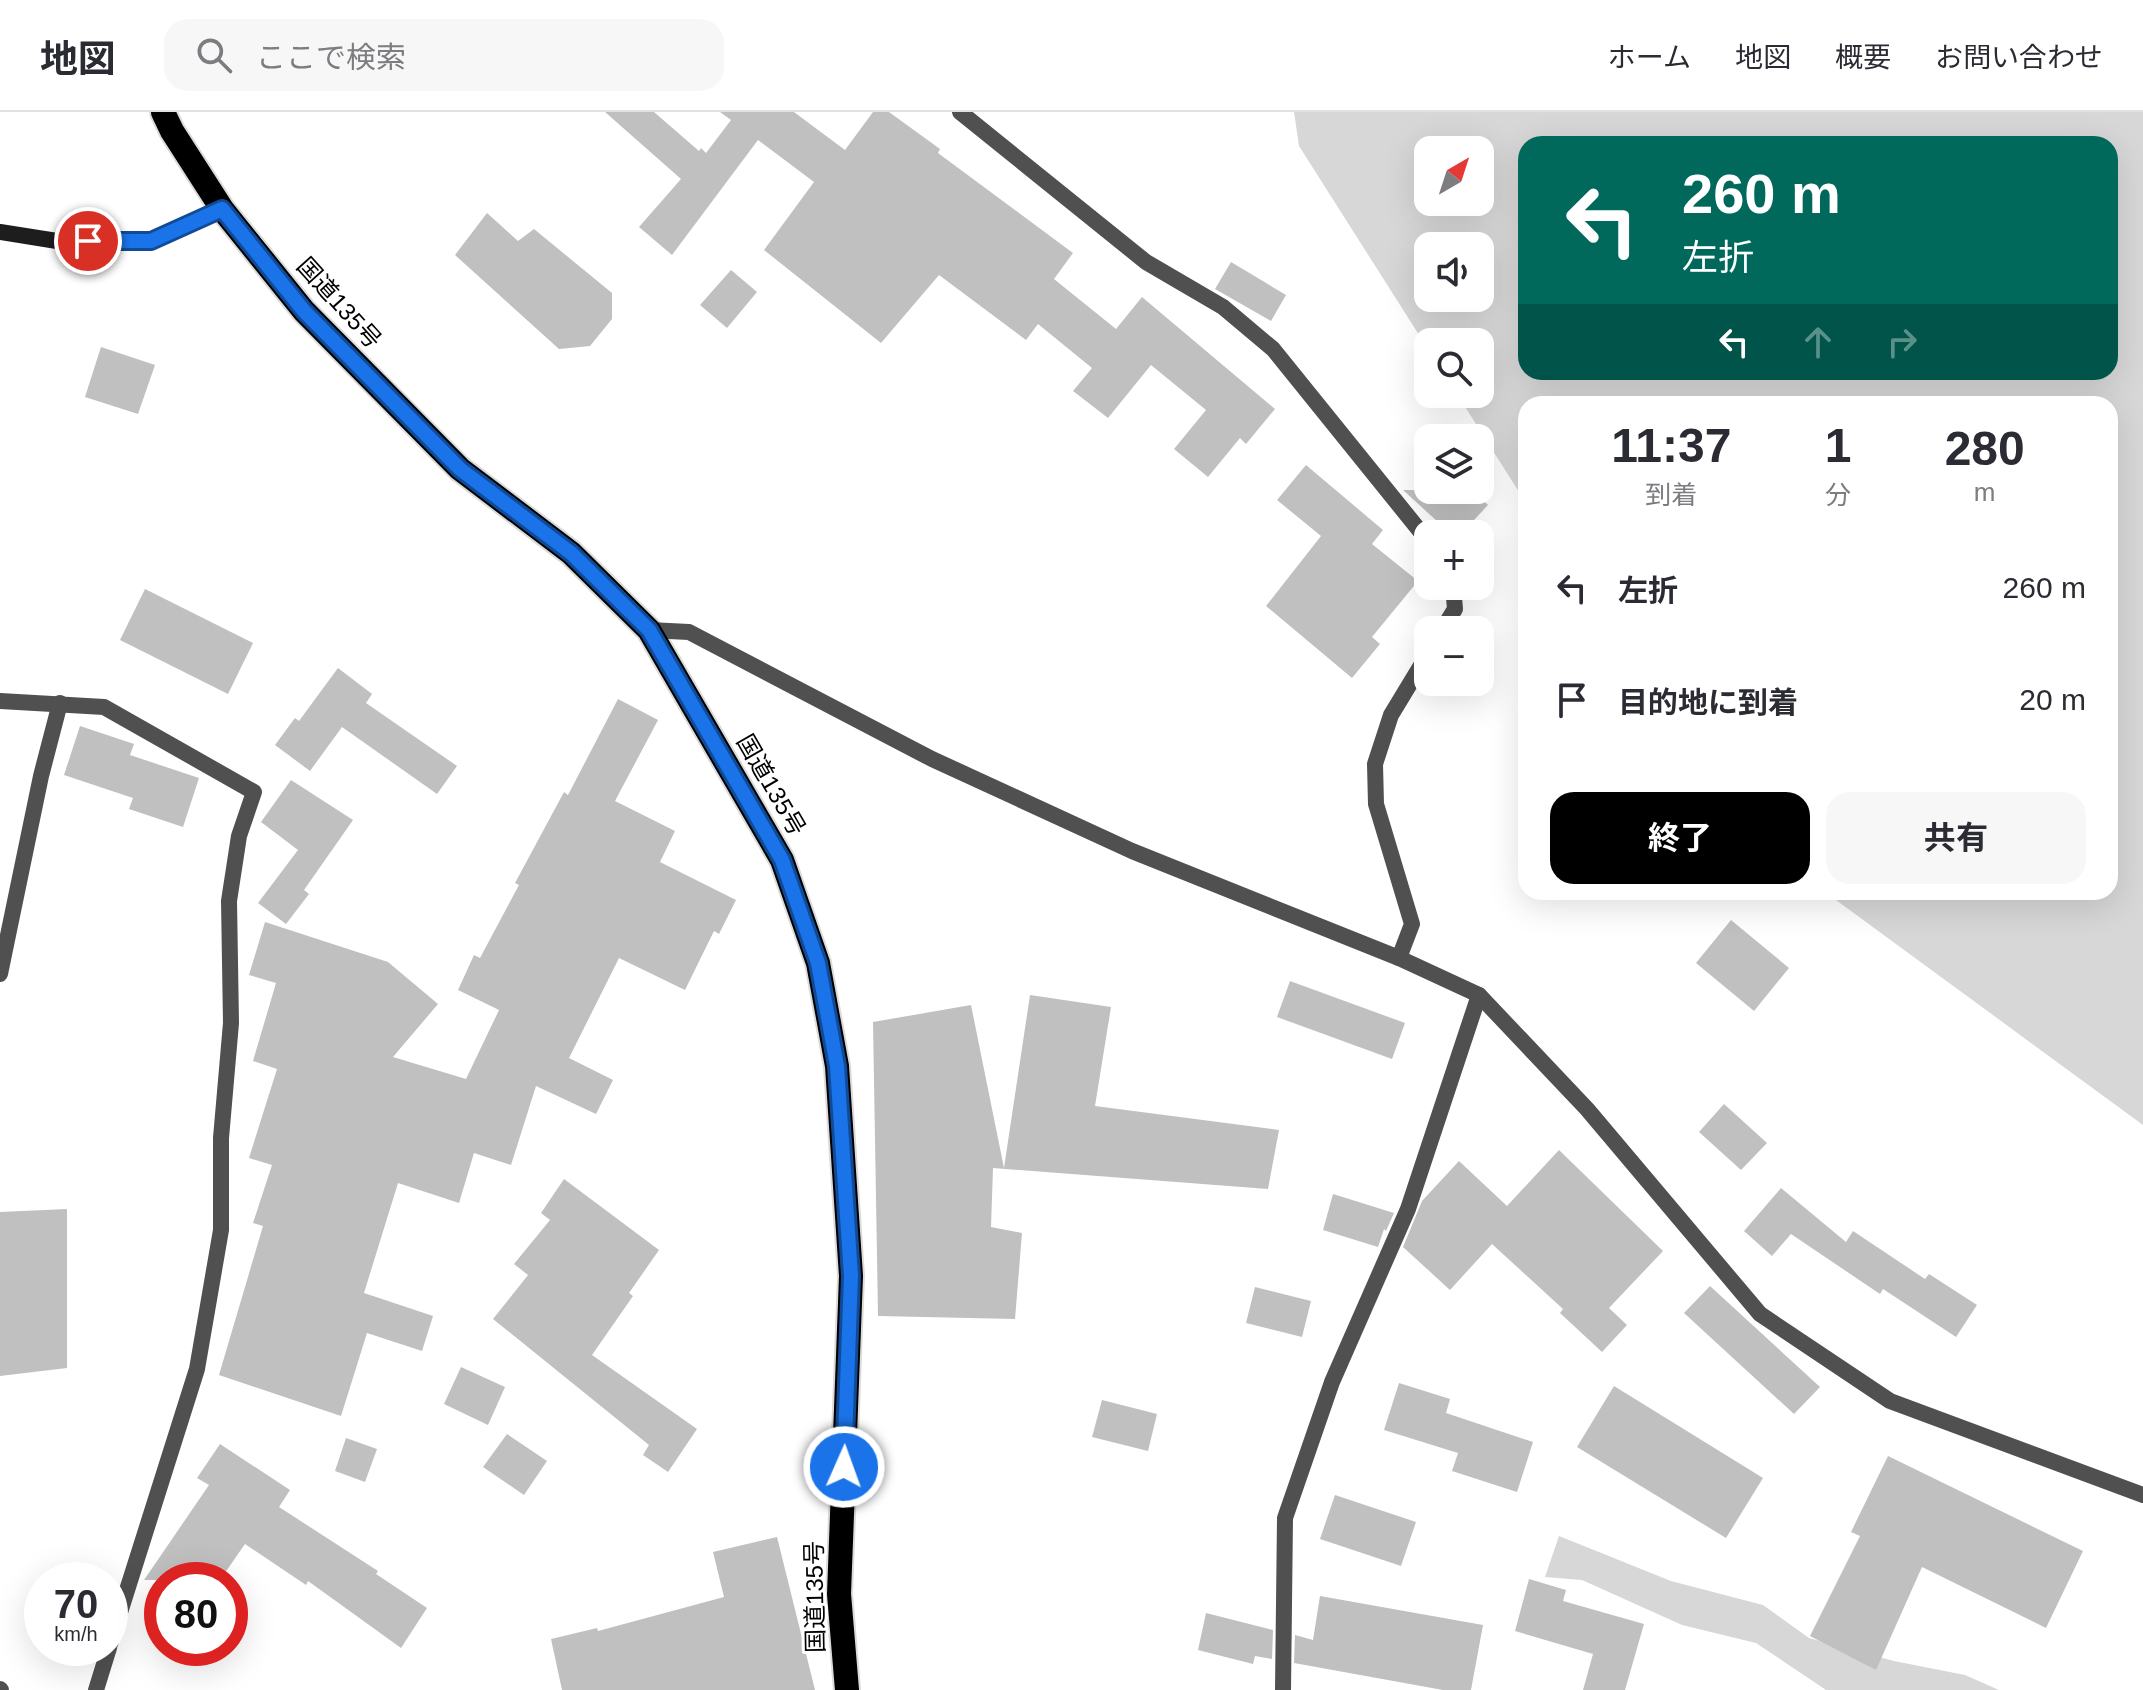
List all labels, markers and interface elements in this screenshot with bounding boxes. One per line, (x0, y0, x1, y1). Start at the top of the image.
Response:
search box (164, 19, 724, 91)
icon: search (192, 33, 236, 77)
text: 地図 (40, 38, 116, 80)
text: ここで検索 (256, 41, 406, 74)
text: ホーム (1608, 42, 1691, 73)
text: 地図 (1735, 42, 1791, 73)
text: 概要 (1835, 42, 1891, 73)
text: お問い合わせ (1935, 42, 2103, 73)
north arrow (1414, 136, 1494, 216)
map controls (1414, 136, 1494, 696)
text: 260 m (1682, 162, 1841, 225)
icon: left (1550, 168, 1654, 272)
pin (54, 207, 122, 275)
icon: arrive (66, 219, 110, 263)
button: sound (1414, 232, 1494, 312)
text: 左折 (1682, 237, 1754, 278)
street label: 国道135号 (292, 252, 387, 353)
icon: left (1712, 320, 1756, 364)
icon: ahead (1796, 320, 1840, 364)
icon: right (1880, 320, 1924, 364)
button: search (1414, 328, 1494, 408)
text: 11:37 (1611, 419, 1731, 472)
text: 1 (1825, 419, 1851, 472)
text: 280 (1945, 422, 2025, 475)
button: layers (1414, 424, 1494, 504)
text: m (1974, 477, 1996, 507)
text: 到着 (1645, 480, 1697, 510)
text: 分 (1825, 480, 1851, 510)
button: + (1414, 520, 1494, 600)
icon: left (1550, 566, 1594, 610)
text: 260 m (2003, 571, 2086, 604)
text: 左折 (1618, 574, 1678, 607)
button: − (1414, 616, 1494, 696)
icon: arrive (1550, 678, 1594, 722)
text: 20 m (2019, 683, 2086, 716)
text: 目的地に到着 (1618, 686, 1798, 719)
street label: 国道135号 (732, 729, 811, 840)
button: 終了 (1550, 792, 1810, 884)
button: 共有 (1826, 792, 2086, 884)
position arrow (802, 1425, 886, 1509)
street label: 国道135号 (800, 1541, 829, 1653)
speed limit sign: 80 (144, 1562, 248, 1666)
text: 70 (54, 1582, 98, 1626)
text: km/h (54, 1623, 98, 1645)

